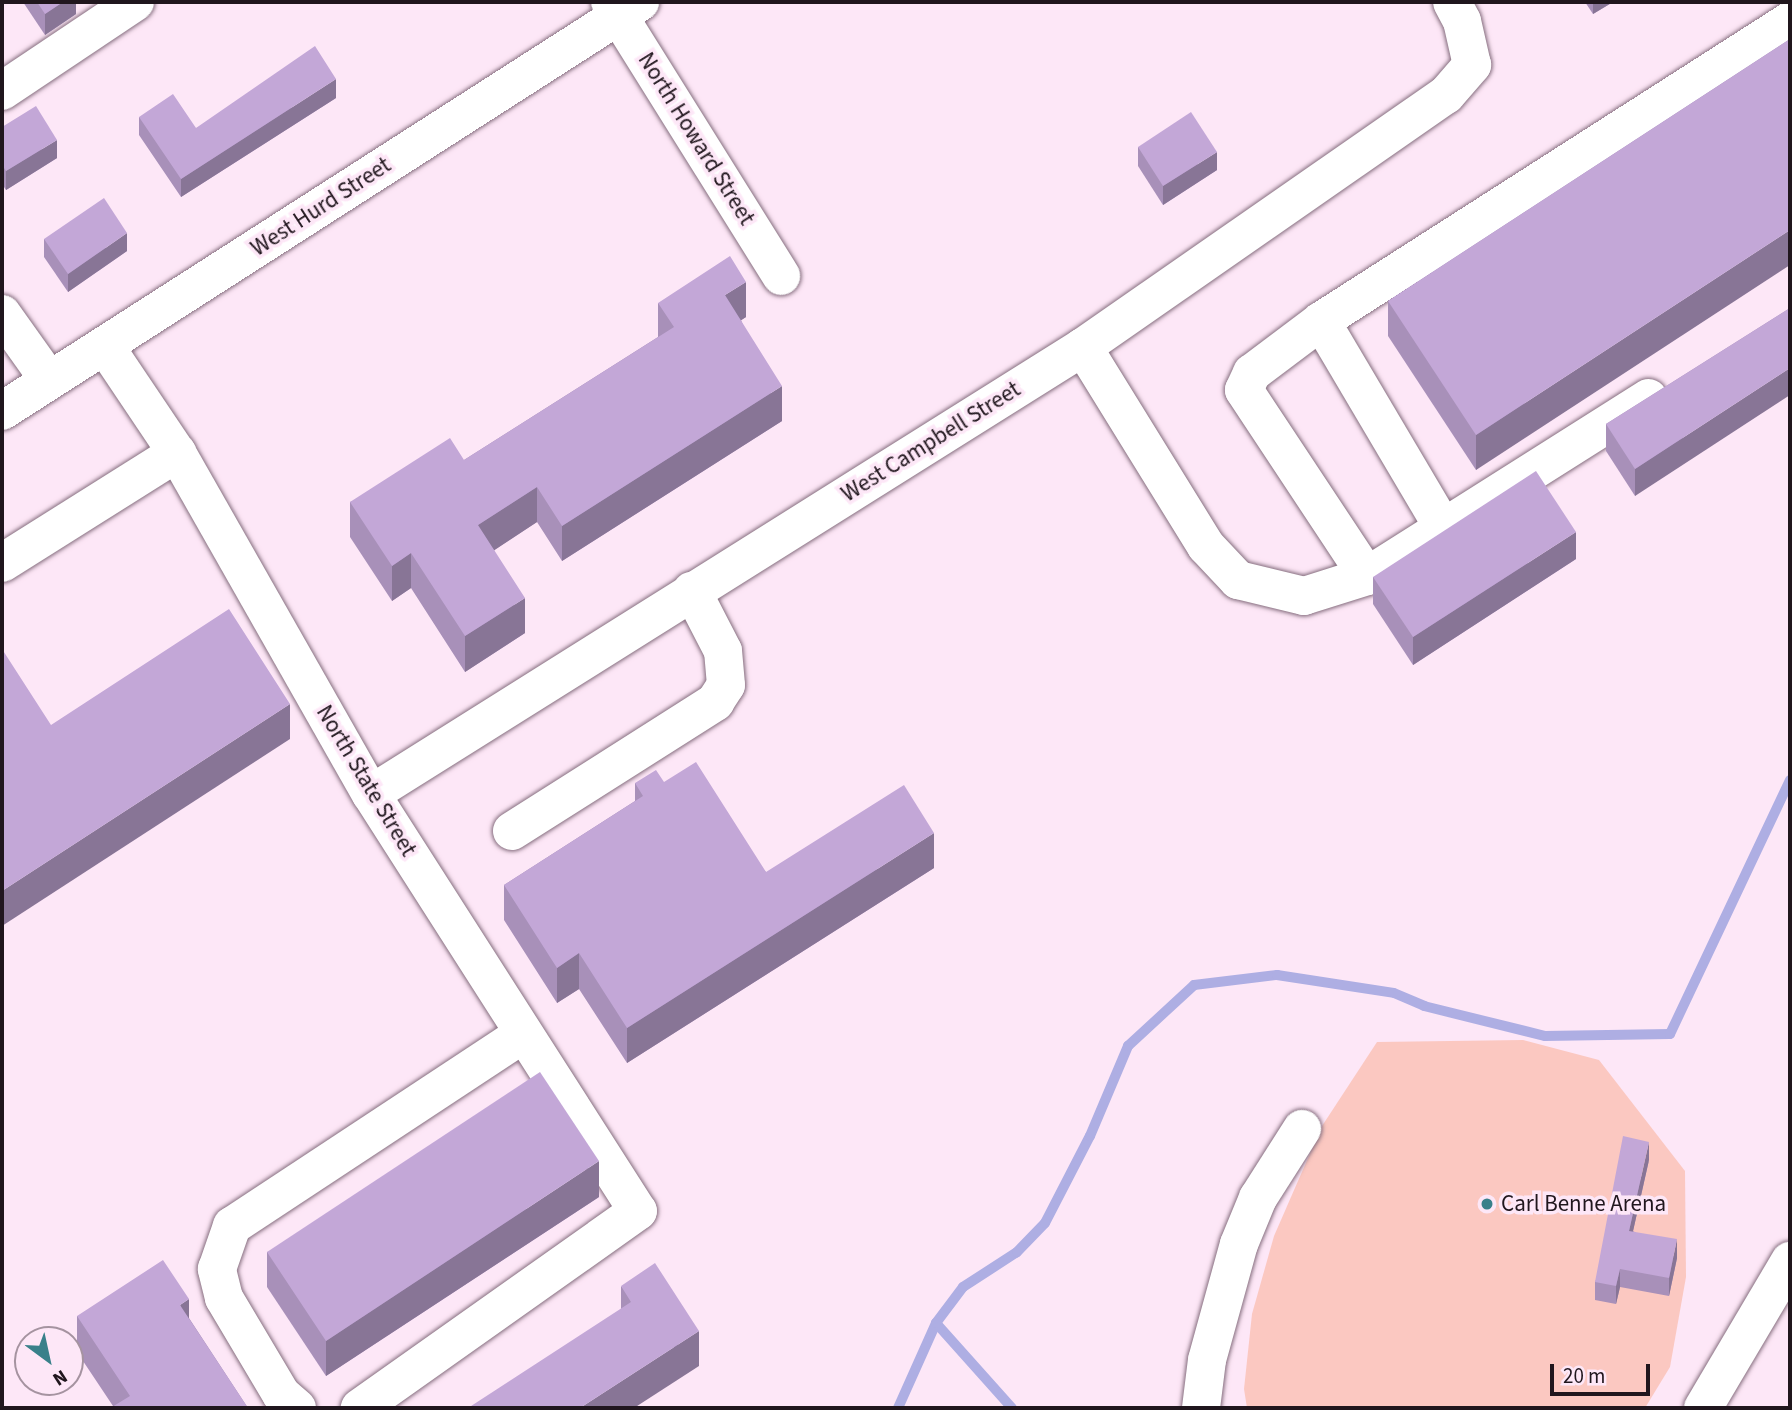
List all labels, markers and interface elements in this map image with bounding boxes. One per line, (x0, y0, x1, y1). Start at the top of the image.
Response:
street label: North Howard Street (632, 48, 760, 230)
street label: West Hurd Street (246, 152, 396, 262)
street label: West Campbell Street (836, 376, 1026, 508)
street label: North State Street (310, 700, 422, 862)
place label: Carl Benne Arena (1501, 1190, 1666, 1218)
marker: Carl Benne Arena (1479, 1196, 1495, 1212)
north arrow (14, 1326, 84, 1396)
scale bar (1554, 1350, 1654, 1394)
text: 20 m (1563, 1361, 1605, 1391)
text: N (47, 1363, 72, 1392)

